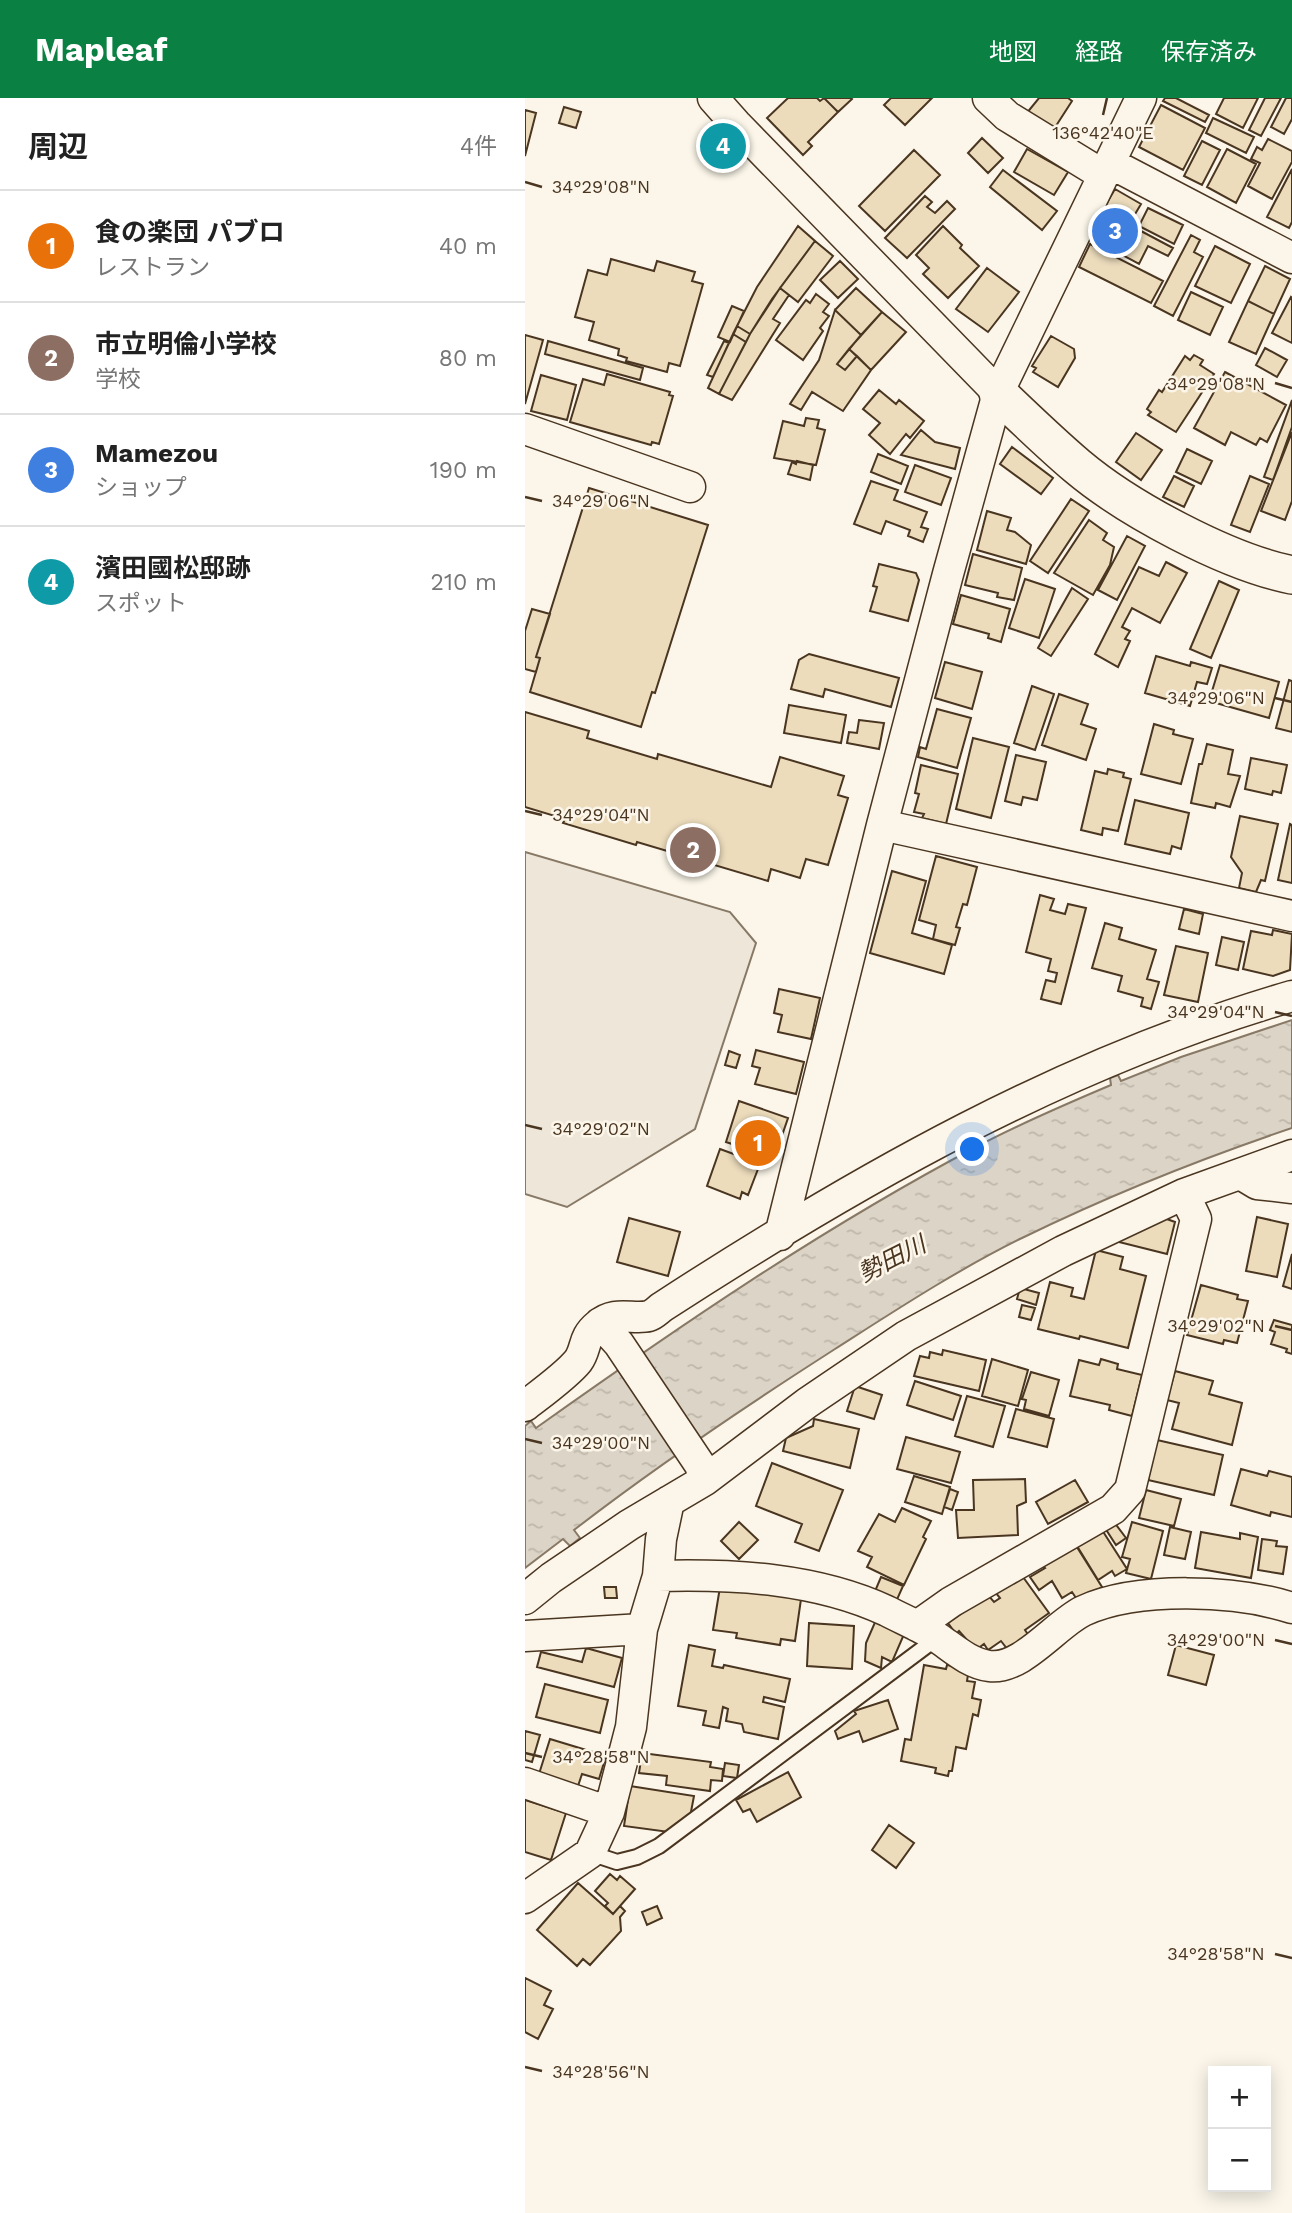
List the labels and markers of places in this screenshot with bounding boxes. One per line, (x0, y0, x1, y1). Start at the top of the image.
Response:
pin: 4 (700, 120, 746, 172)
pin: 3 (1092, 205, 1138, 257)
pin: 2 (670, 824, 716, 876)
pin: 1 (735, 1117, 781, 1169)

